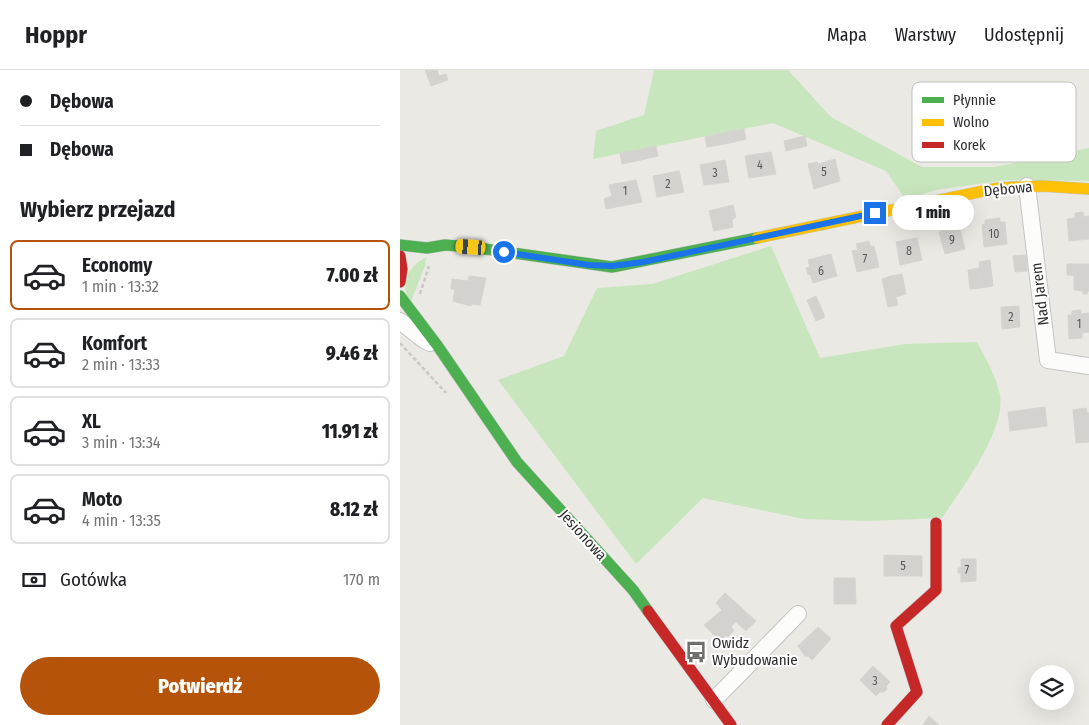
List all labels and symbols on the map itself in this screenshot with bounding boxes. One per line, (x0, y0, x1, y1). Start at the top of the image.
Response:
legend (912, 82, 1076, 162)
text: Płynnie (953, 92, 996, 109)
text: Wolno (953, 114, 989, 131)
text: Korek (953, 137, 986, 154)
house number: 4 (757, 158, 763, 172)
house number: 5 (821, 165, 827, 179)
house number: 3 (712, 166, 718, 180)
house number: 2 (665, 177, 671, 191)
street label: Dębowa (983, 177, 1033, 201)
house number: 1 (623, 184, 627, 198)
callout: 1 min (892, 196, 975, 230)
route end (864, 202, 886, 224)
house number: 10 (989, 227, 999, 241)
house number: 9 (949, 233, 955, 247)
car (455, 238, 486, 256)
route start (493, 241, 515, 263)
house number: 8 (906, 244, 912, 258)
house number: 7 (863, 252, 868, 266)
street label: Nad Jarem (1027, 262, 1053, 326)
house number: 6 (818, 264, 824, 278)
house number: 2 (1008, 310, 1014, 324)
house number: 1 (1077, 317, 1081, 331)
street label: Jesionowa (555, 506, 611, 564)
house number: 5 (900, 559, 906, 573)
house number: 7 (965, 563, 970, 577)
place label: Owidz Wybudowanie (712, 634, 798, 669)
bus stop icon: Owidz Wybudowanie (683, 639, 709, 665)
house number: 3 (872, 674, 878, 688)

